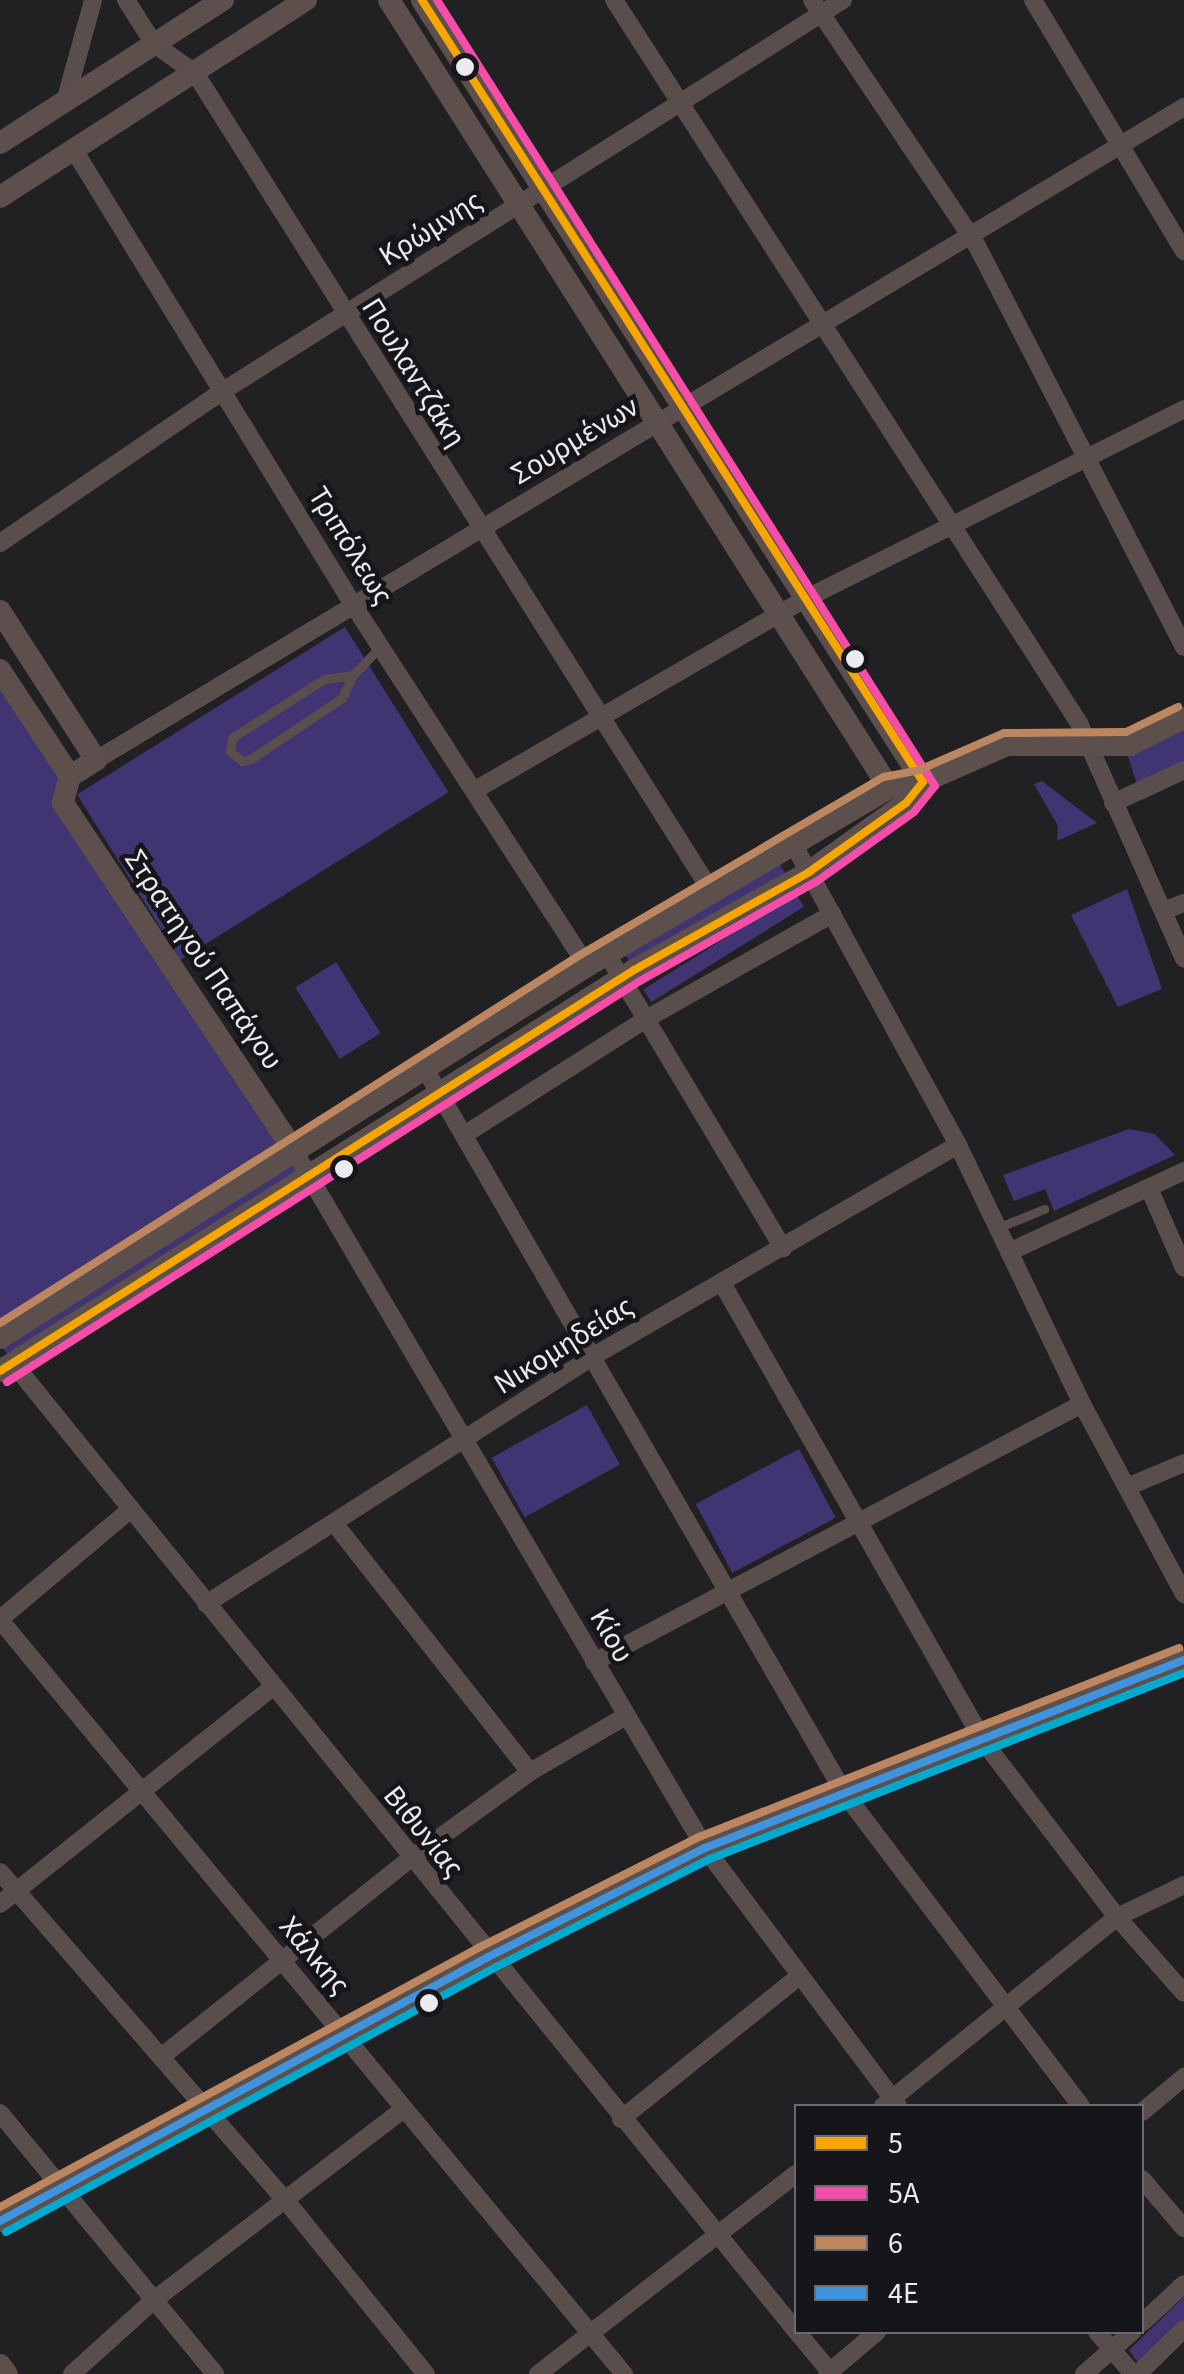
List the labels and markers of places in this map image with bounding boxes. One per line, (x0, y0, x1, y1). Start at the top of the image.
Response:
unlabelled marker (455, 57, 475, 77)
unlabelled marker (845, 649, 865, 669)
unlabelled marker (334, 1159, 354, 1179)
unlabelled marker (419, 1993, 439, 2013)

